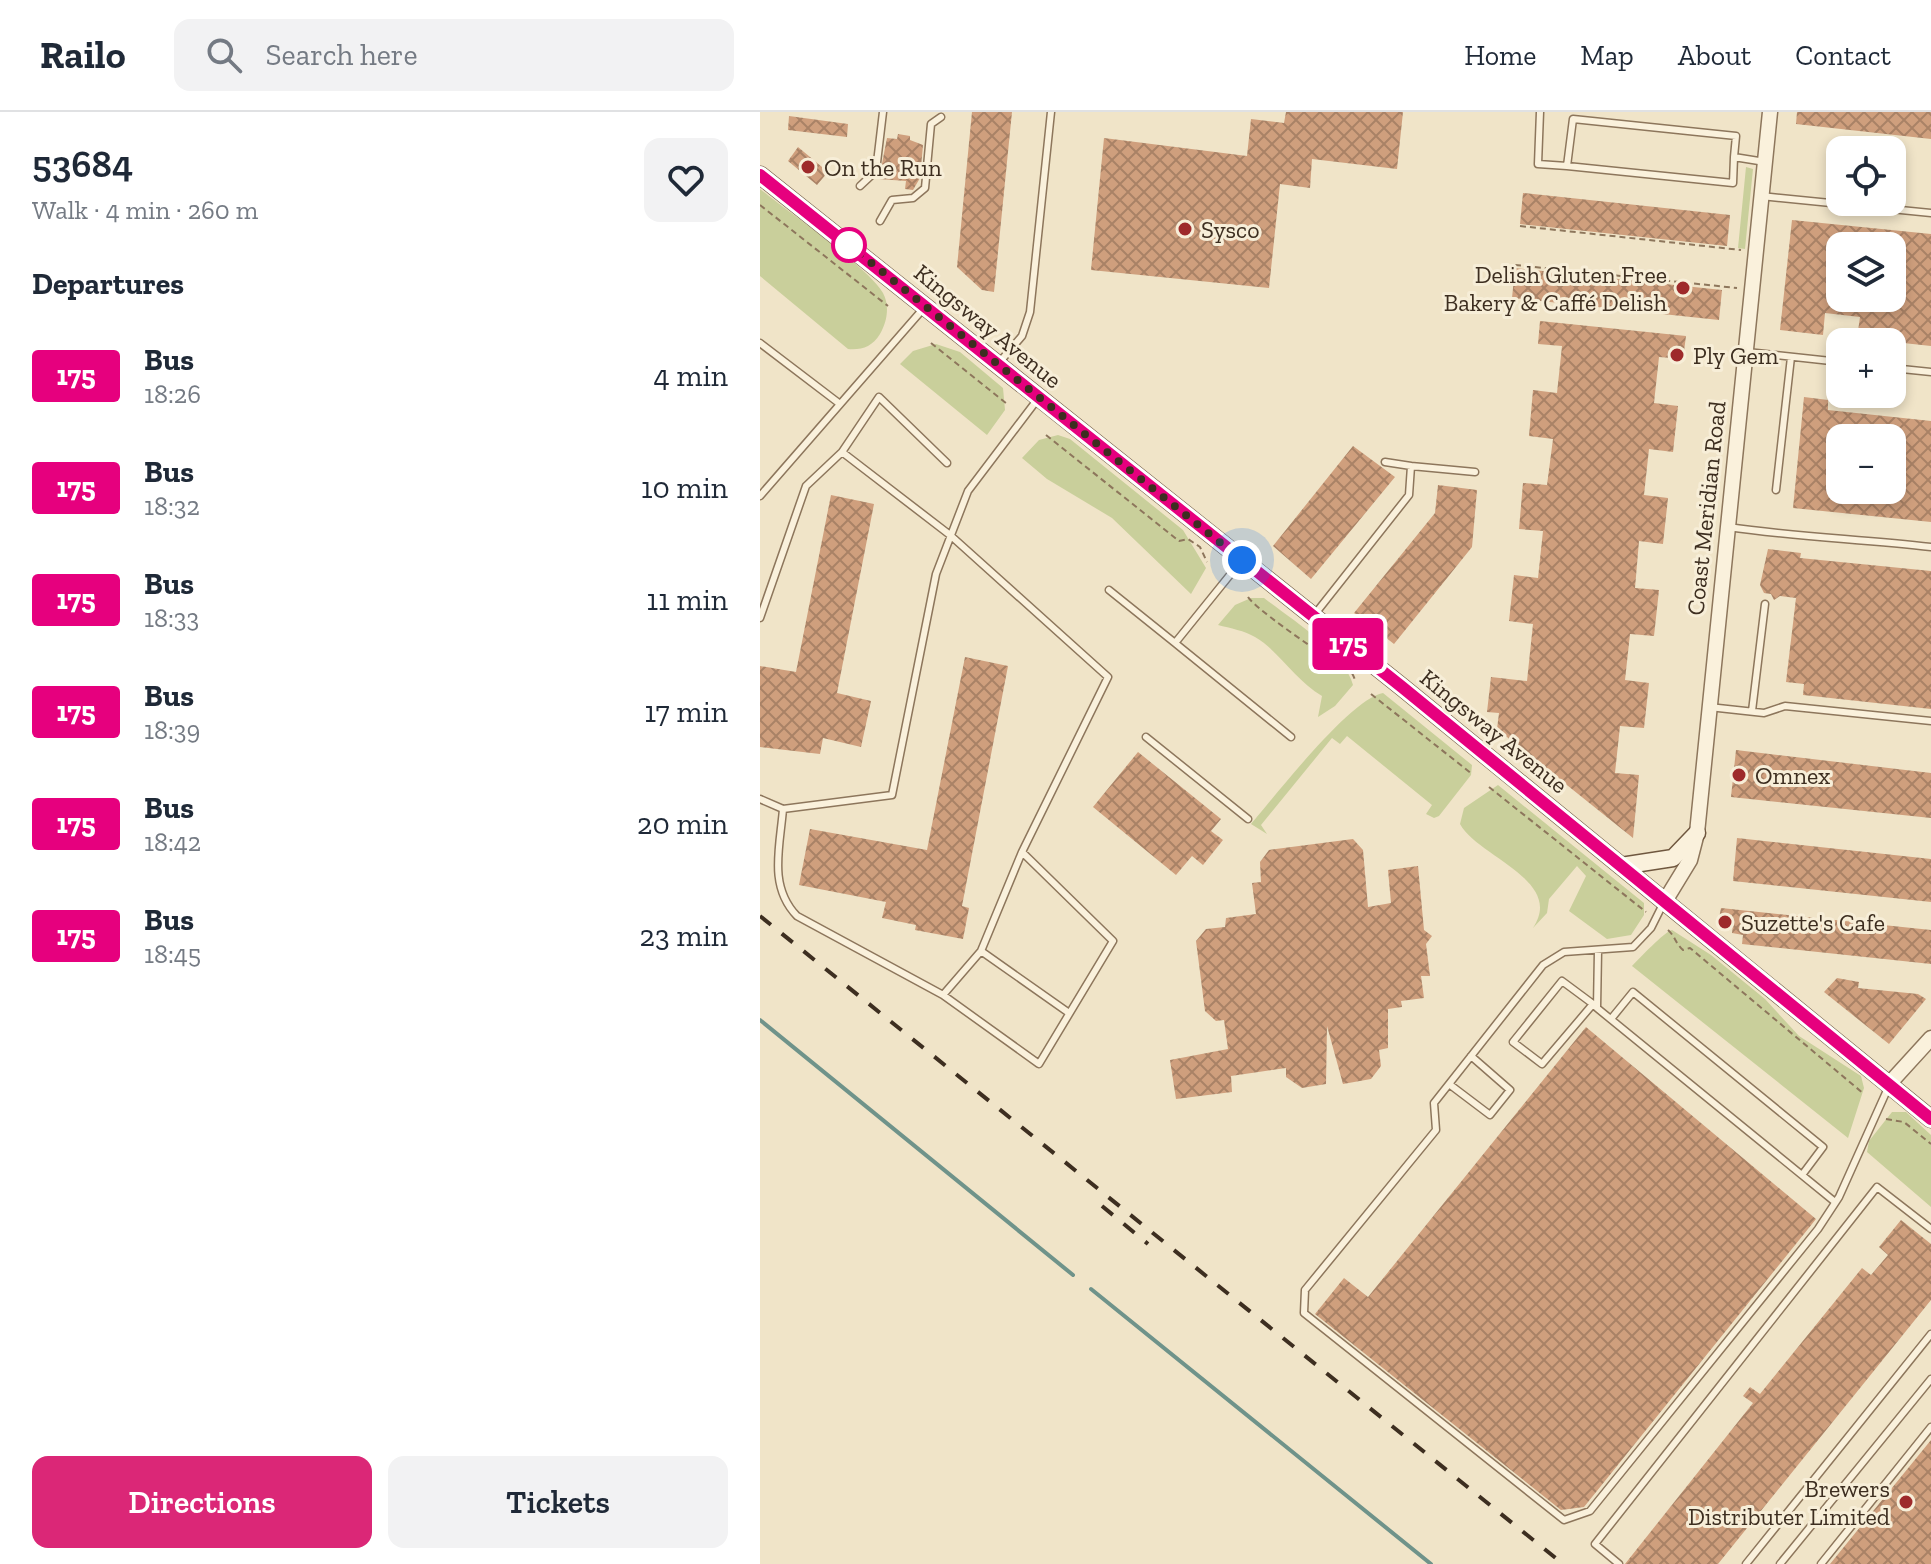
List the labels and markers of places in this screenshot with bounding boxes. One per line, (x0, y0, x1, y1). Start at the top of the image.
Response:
place label: On the Run (824, 153, 942, 182)
marker: On the Run (799, 158, 817, 176)
place label: Sysco (1201, 215, 1260, 244)
marker: Sysco (1176, 220, 1194, 238)
unlabelled marker (832, 228, 866, 262)
place label: Delish Gluten Free Bakery & Caffé Delish (1444, 260, 1668, 317)
marker: Delish Gluten Free Bakery & Caffé Delish (1674, 279, 1692, 297)
place label: Ply Gem (1693, 341, 1779, 370)
marker: Ply Gem (1668, 346, 1686, 364)
place label: Omnex (1755, 761, 1830, 790)
marker: Omnex (1730, 766, 1748, 784)
place label: Suzette's Cafe (1741, 908, 1885, 937)
marker: Suzette's Cafe (1716, 913, 1734, 931)
place label: Brewers Distributer Limited (1688, 1474, 1890, 1531)
marker: Brewers Distributer Limited (1897, 1493, 1915, 1511)

